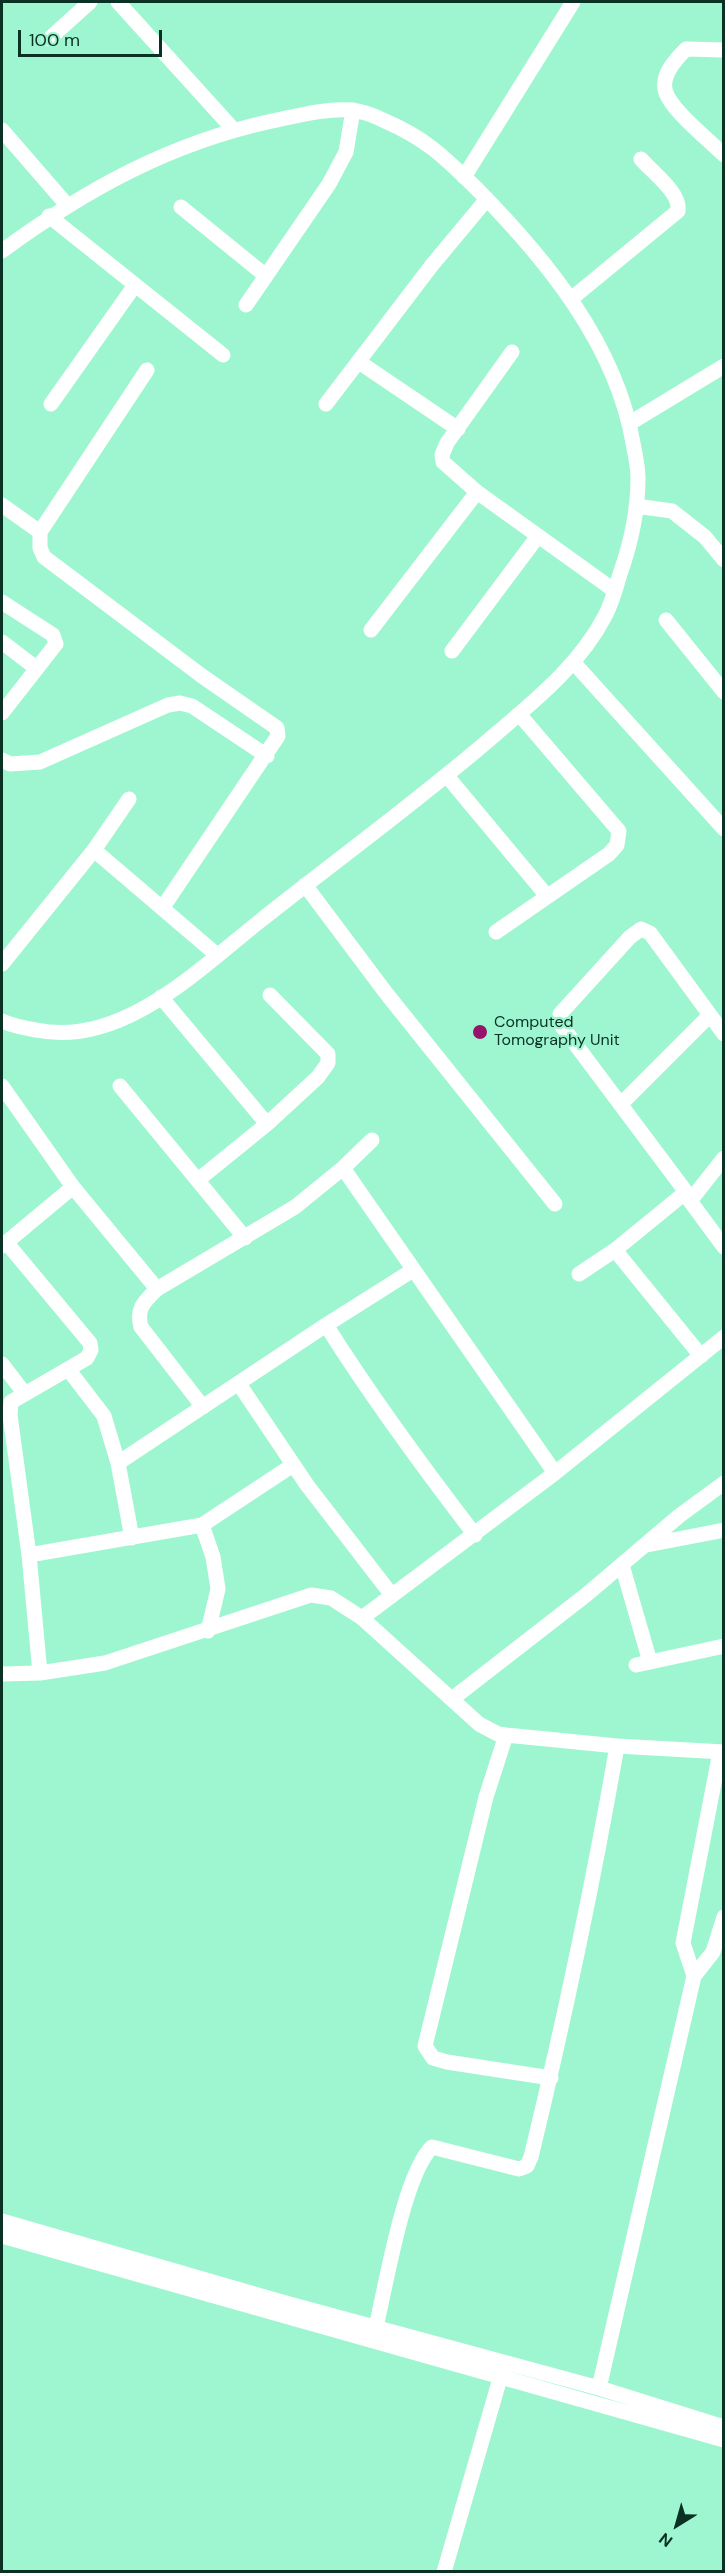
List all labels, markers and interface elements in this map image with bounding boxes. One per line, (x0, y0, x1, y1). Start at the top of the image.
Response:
scale bar (21, 18, 165, 56)
text: 100 m (29, 28, 80, 52)
place label: Computed Tomography Unit (494, 1013, 620, 1051)
marker: Computed Tomography Unit (471, 1023, 489, 1041)
north arrow (647, 2495, 707, 2555)
text: N (655, 2528, 677, 2552)

